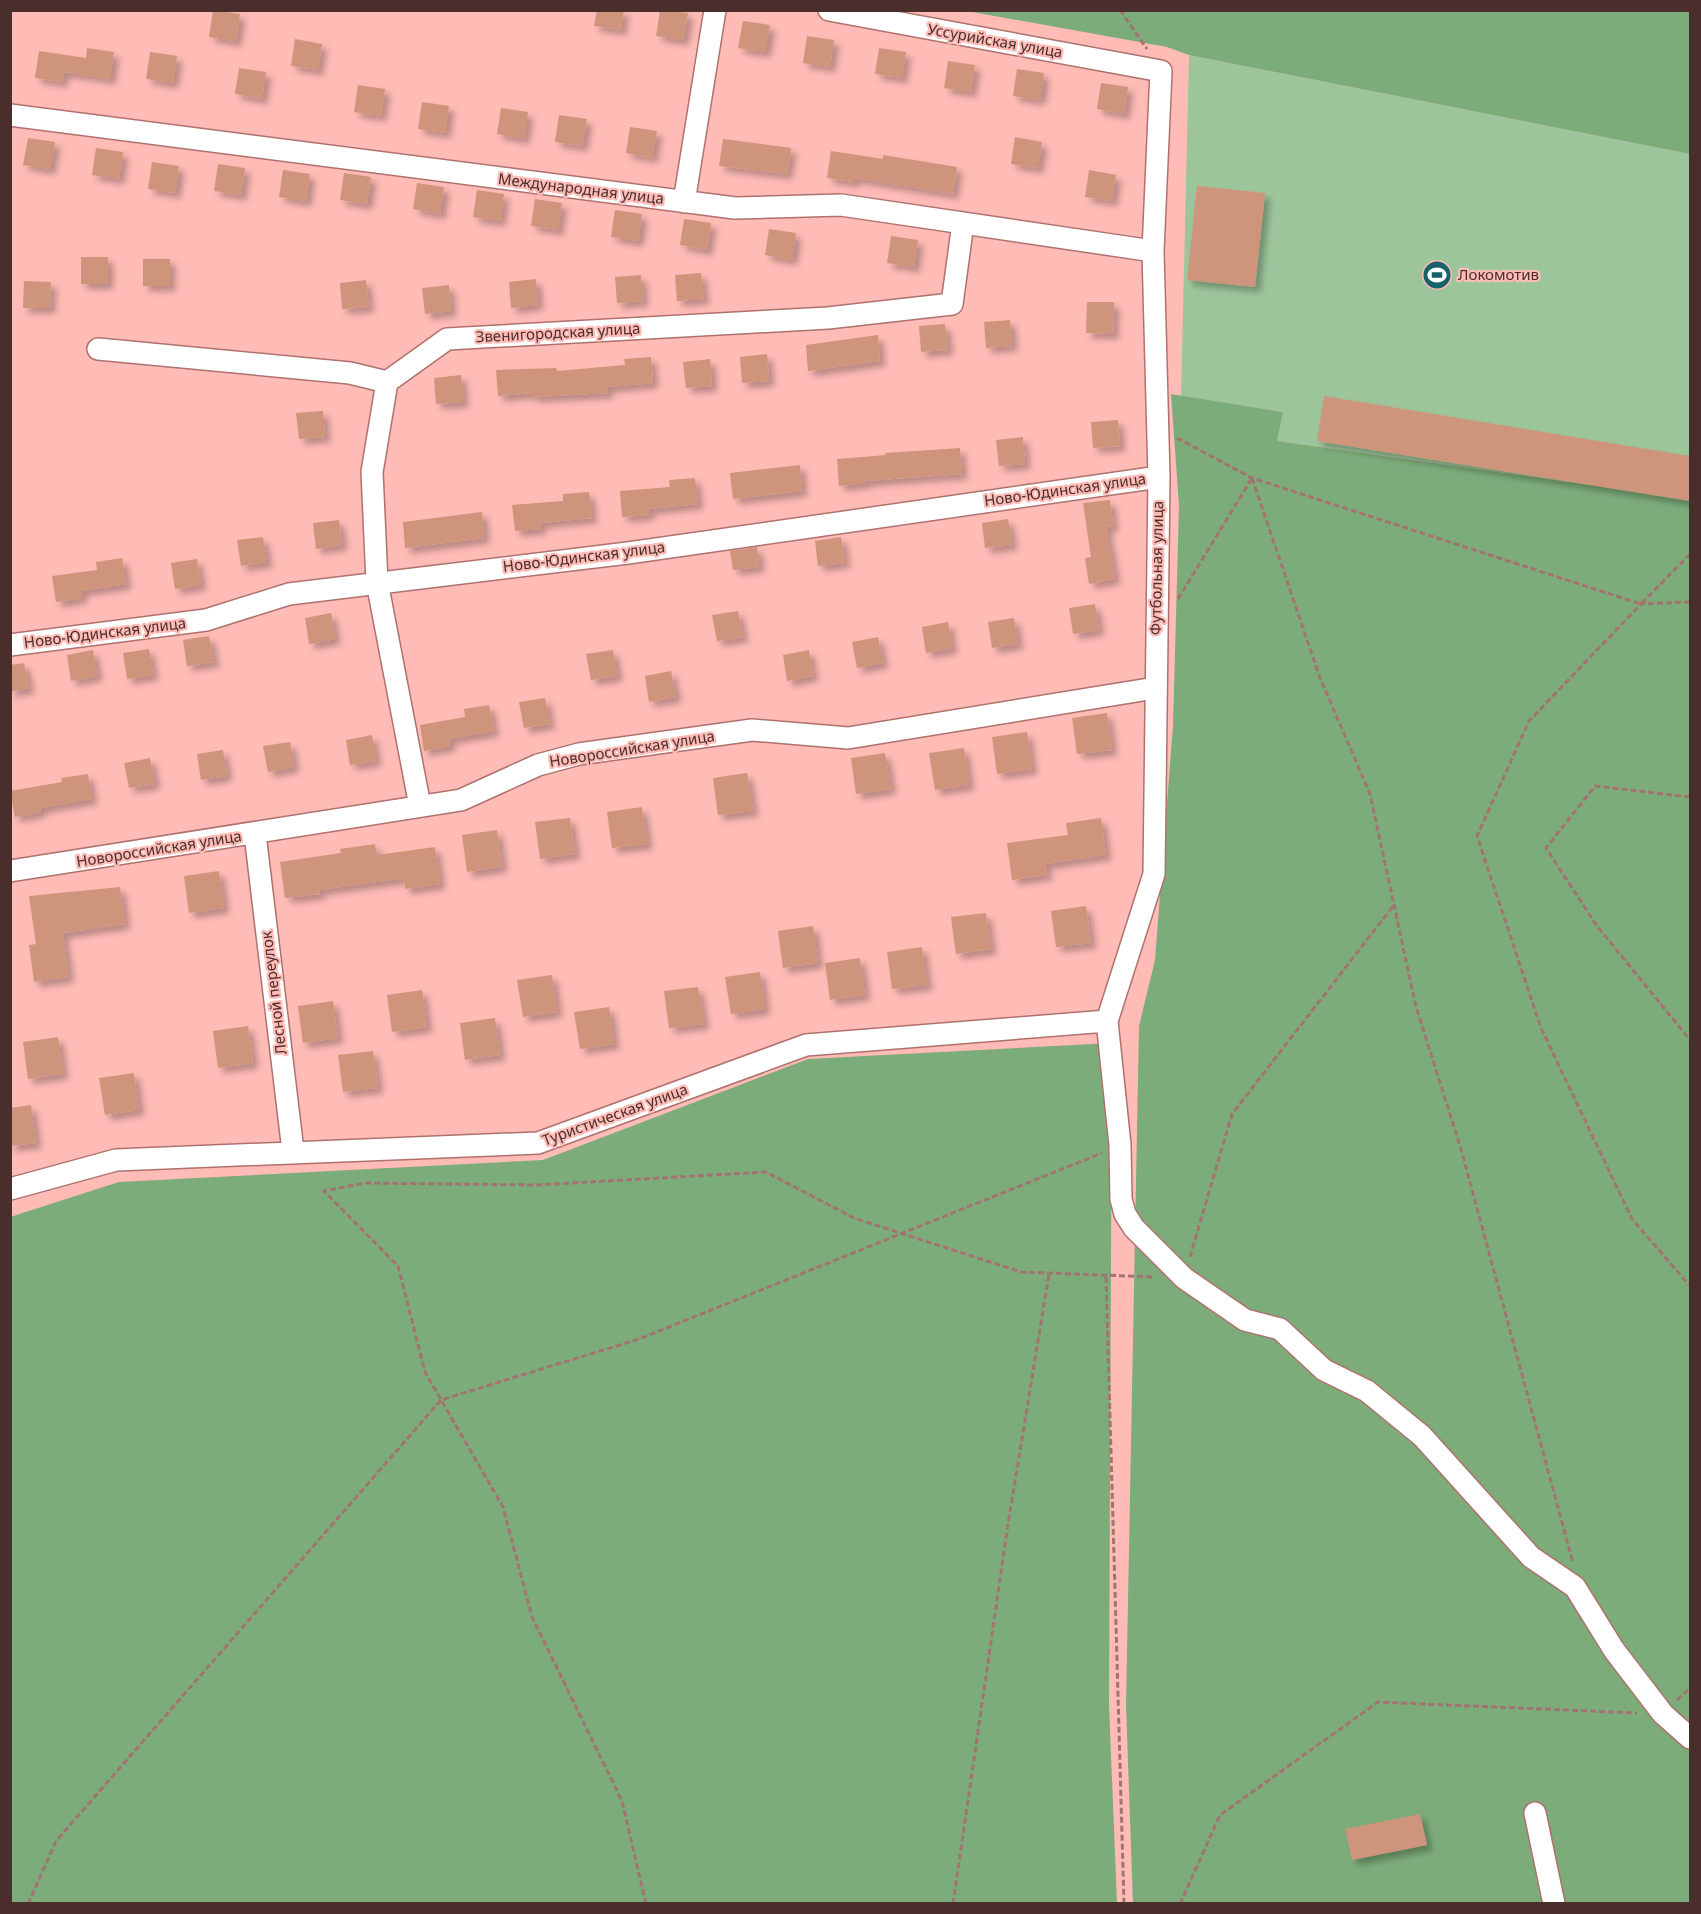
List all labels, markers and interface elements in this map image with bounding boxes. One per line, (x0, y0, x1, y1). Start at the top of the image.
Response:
street label: Уссурийская улица (926, 18, 1064, 62)
street label: Международная улица (497, 168, 665, 208)
sports icon: Локомотив (1421, 259, 1453, 291)
place label: Локомотив (1458, 264, 1539, 284)
street label: Звенигородская улица (475, 318, 641, 346)
street label: Ново-Юдинская улица (983, 468, 1147, 510)
street label: Футбольная улица (1145, 501, 1167, 635)
street label: Ново-Юдинская улица (502, 536, 666, 576)
street label: Ново-Юдинская улица (23, 612, 187, 652)
street label: Новороссийская улица (548, 725, 716, 771)
street label: Новороссийская улица (75, 825, 243, 871)
street label: Лесной переулок (256, 930, 291, 1056)
street label: Туристическая улица (539, 1078, 690, 1150)

